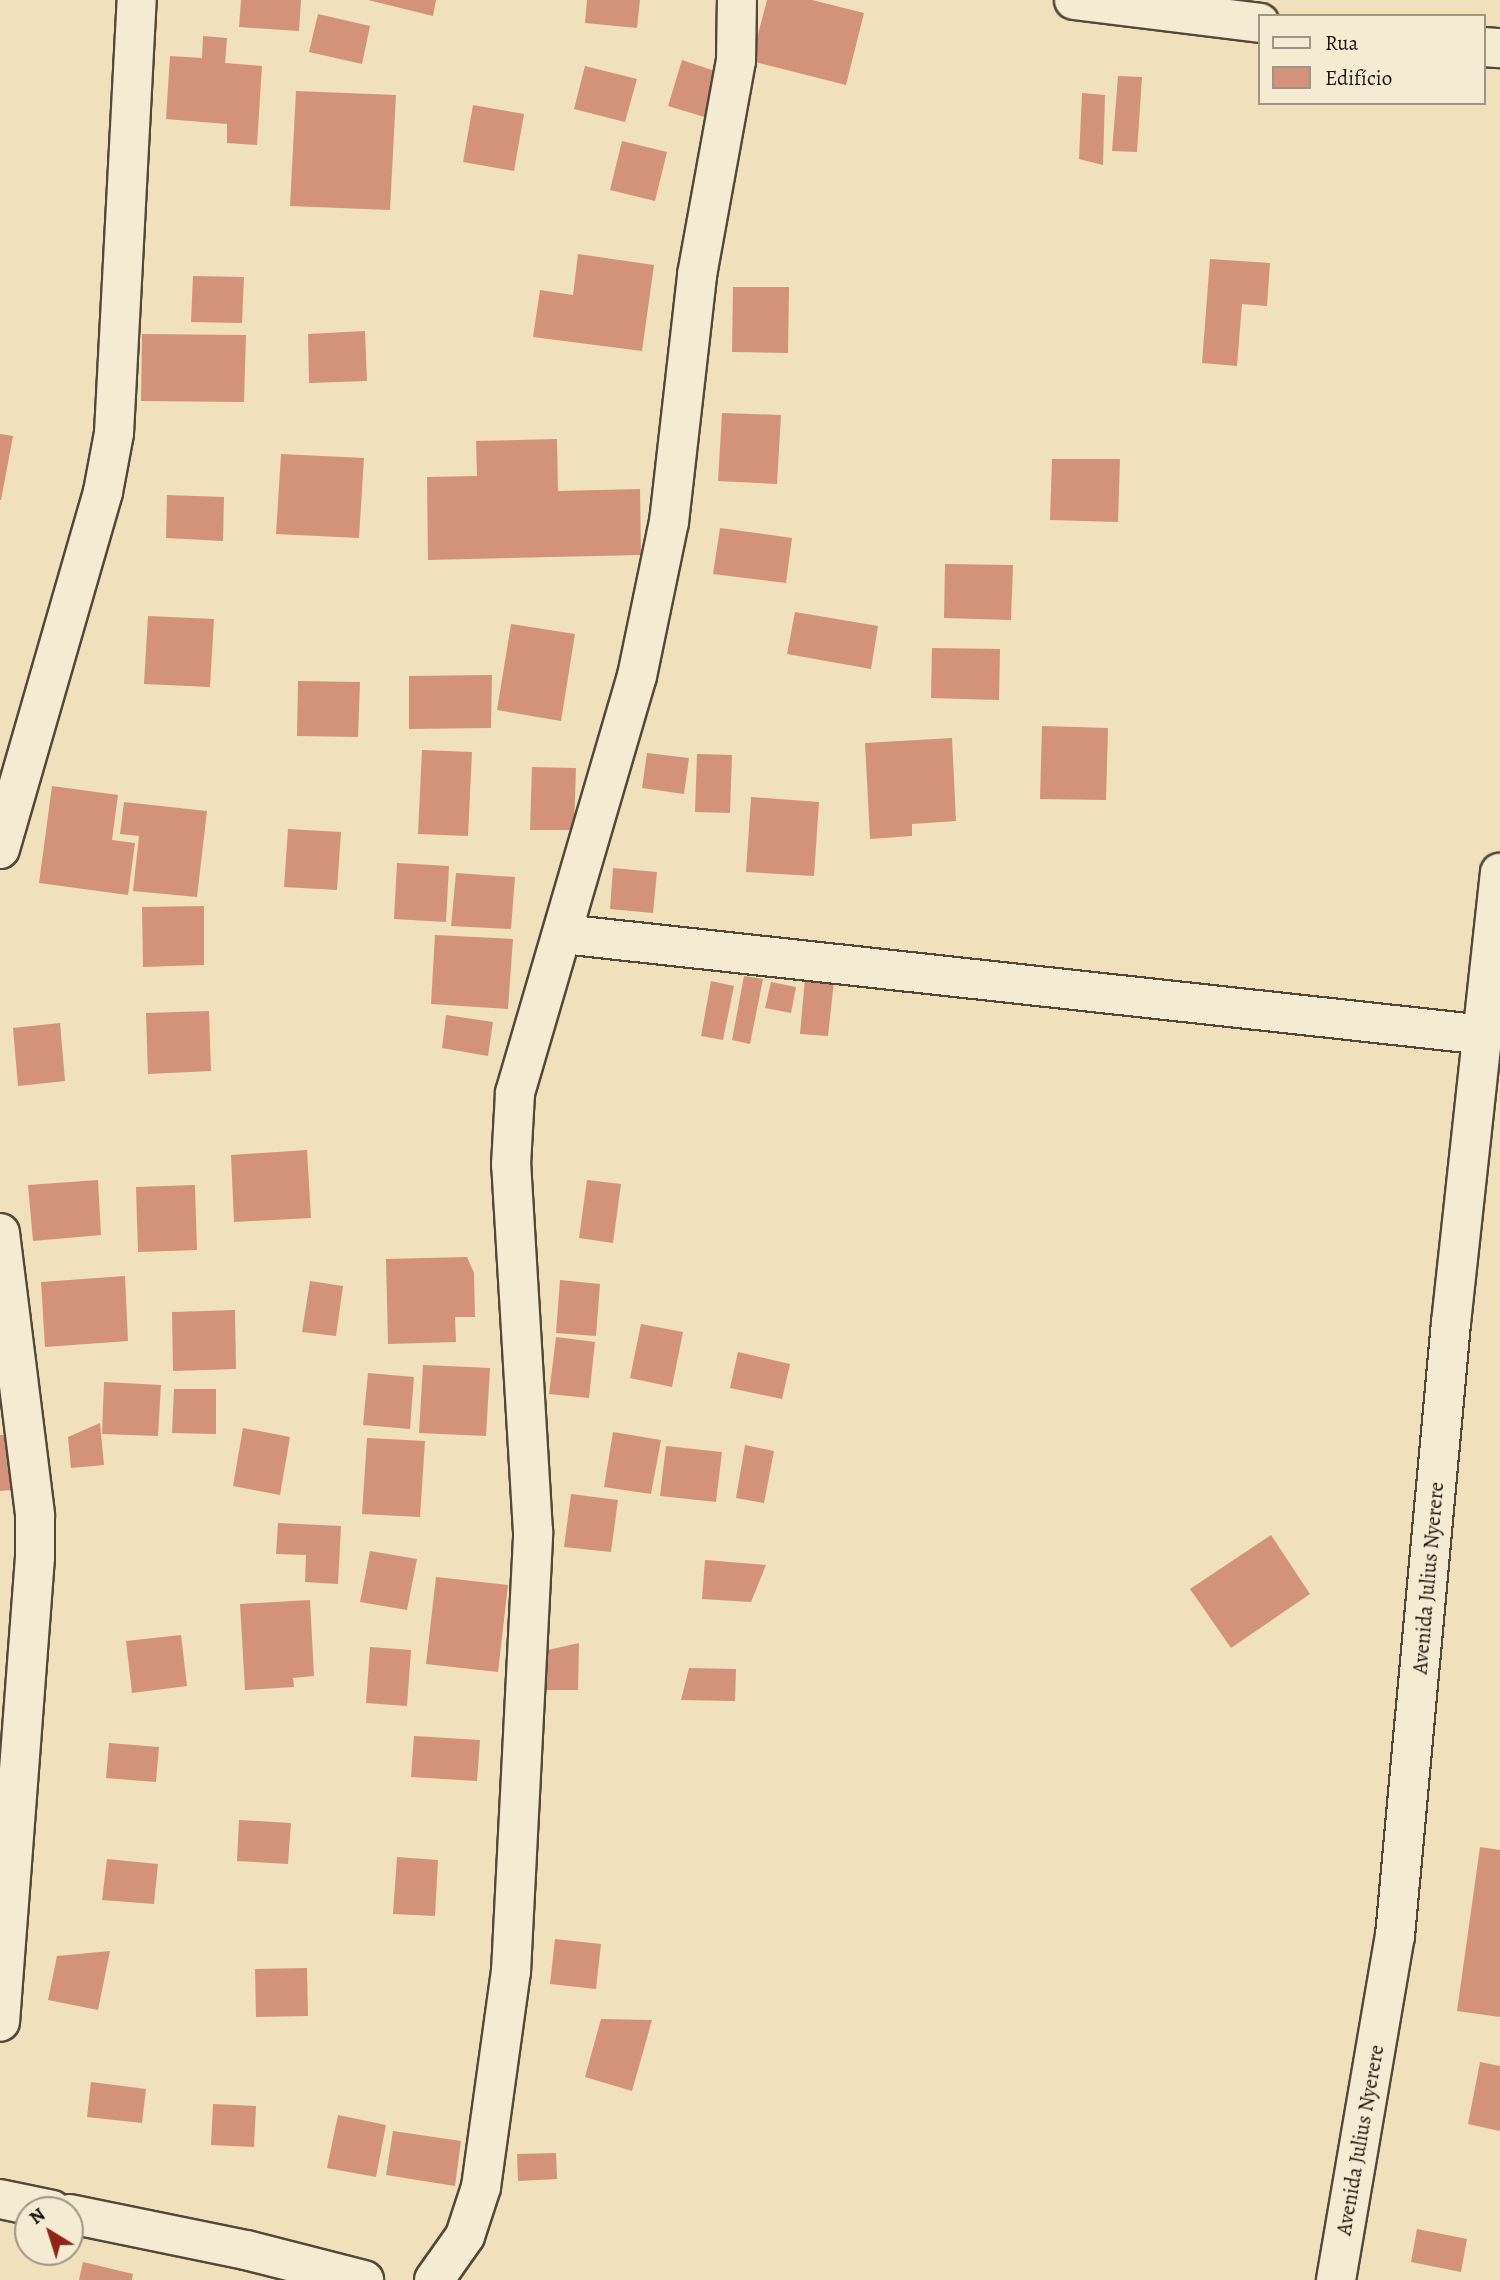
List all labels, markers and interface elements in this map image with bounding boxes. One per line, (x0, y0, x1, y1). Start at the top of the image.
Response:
legend (1258, 14, 1486, 105)
text: Rua (1325, 29, 1358, 57)
text: Edifício (1325, 64, 1392, 92)
street label: Avenida Julius Nyerere (1407, 1481, 1449, 1675)
street label: Avenida Julius Nyerere (1331, 2043, 1389, 2237)
north arrow (14, 2196, 84, 2266)
text: N (24, 2202, 51, 2231)

